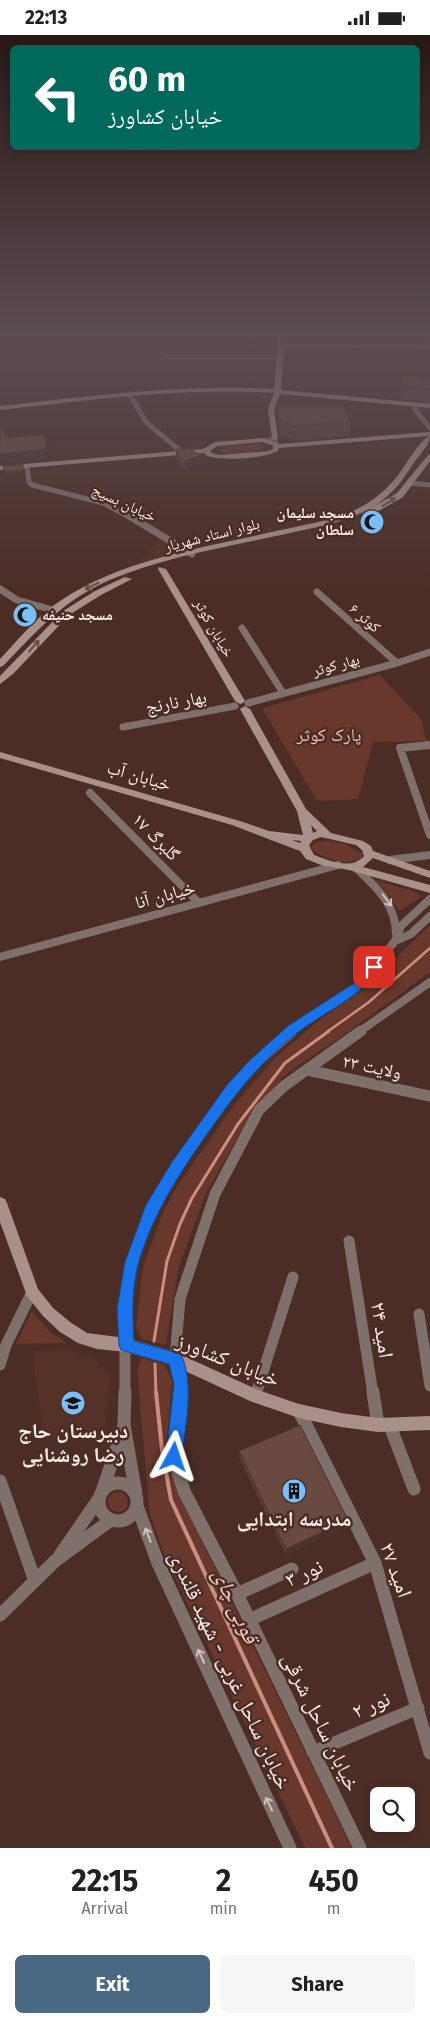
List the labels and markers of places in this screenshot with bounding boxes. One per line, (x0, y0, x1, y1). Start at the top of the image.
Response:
place label: مسجد سلیمان سلطان (277, 504, 354, 539)
mosque icon: مسجد سلیمان سلطان (359, 509, 385, 535)
mosque icon: مسجد حنیفه (12, 602, 38, 628)
place label: مسجد حنیفه (42, 606, 113, 624)
pin (353, 946, 395, 988)
school or university icon: دبیرستان حاج رضا روشنایی (60, 1390, 86, 1416)
place label: دبیرستان حاج رضا روشنایی (18, 1418, 128, 1468)
building icon: مدرسه ابتدایی (281, 1478, 307, 1504)
place label: مدرسه ابتدایی (237, 1506, 351, 1532)

